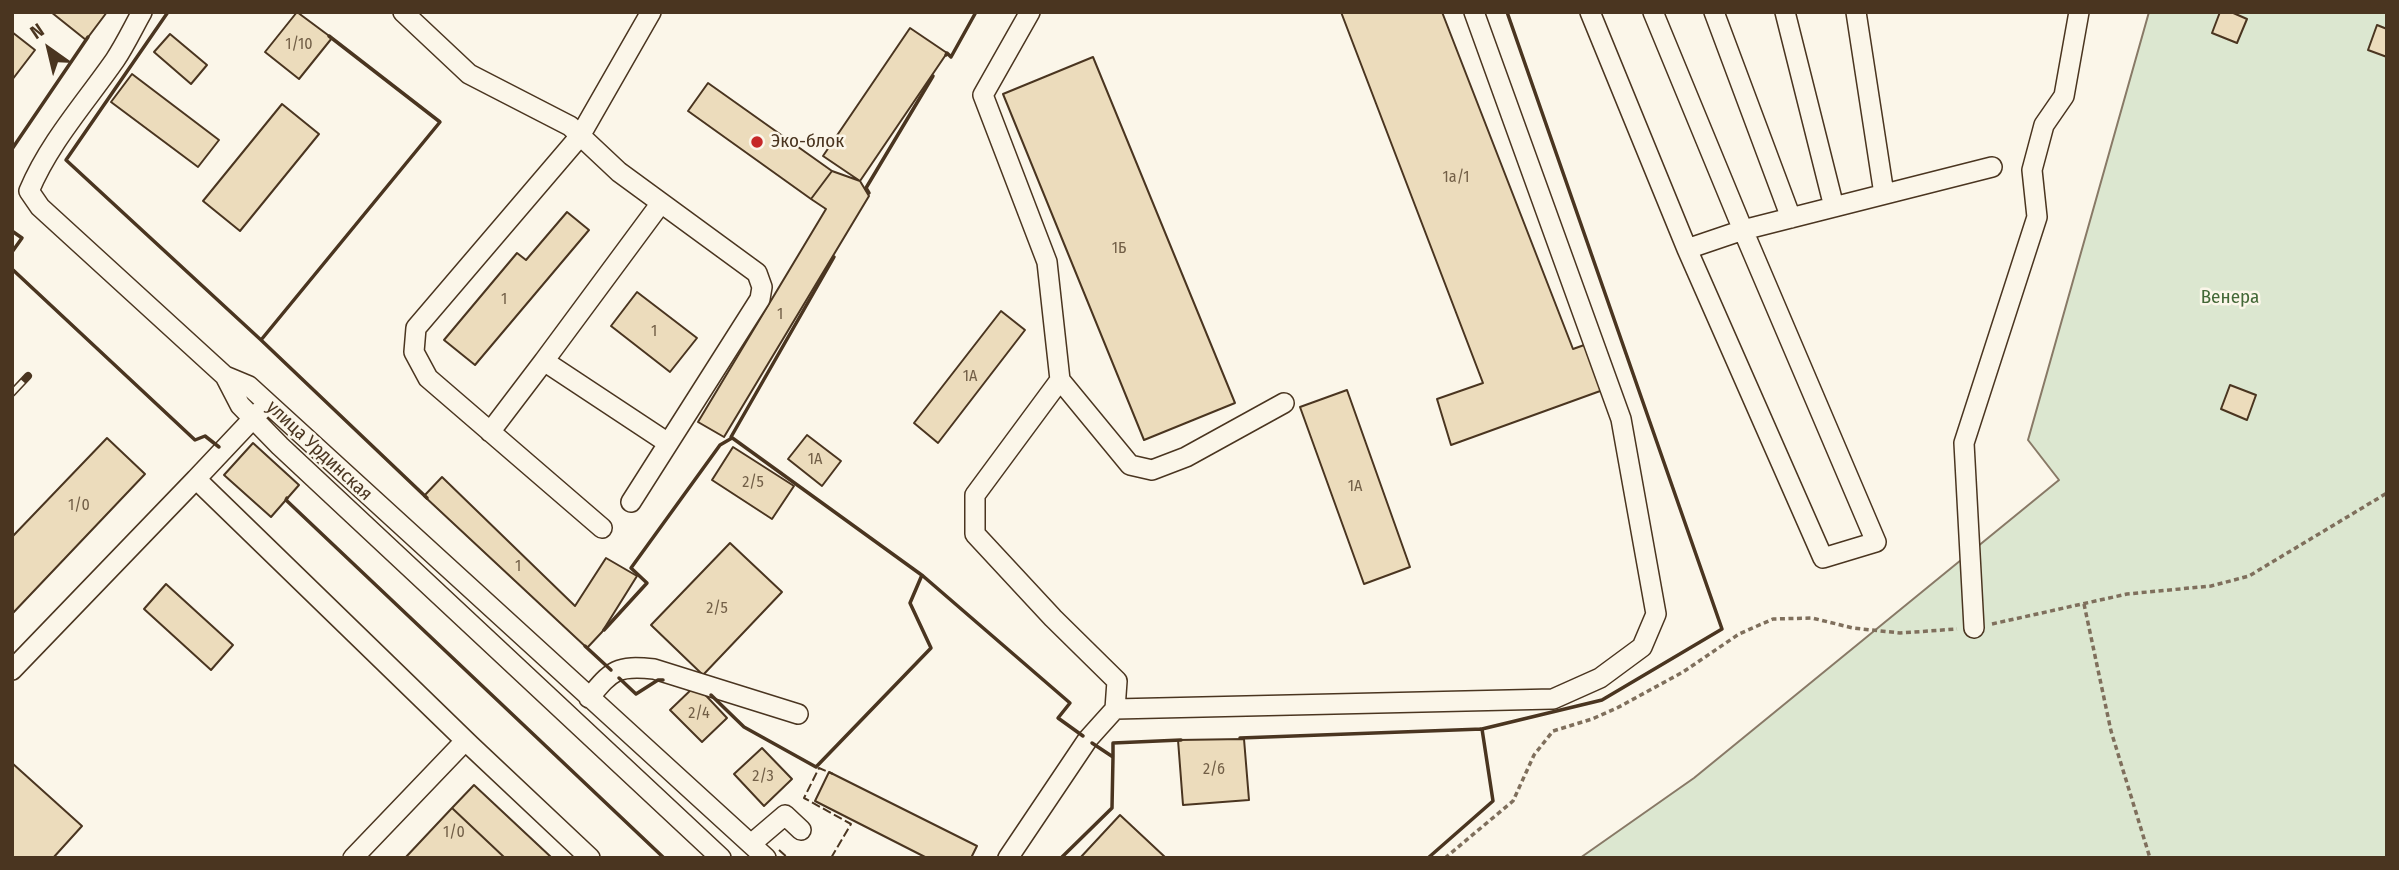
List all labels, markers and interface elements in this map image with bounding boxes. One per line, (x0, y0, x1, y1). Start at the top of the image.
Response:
north arrow (14, 14, 84, 84)
text: N (26, 18, 48, 44)
house number: 1/10 (285, 35, 313, 55)
place label: Эко-блок (771, 131, 844, 153)
marker: Эко-блок (749, 134, 765, 150)
house number: 1а/1 (1443, 168, 1469, 188)
house number: 1Б (1112, 239, 1126, 259)
park label: Венера (2201, 287, 2259, 309)
house number: 1 (501, 290, 507, 310)
house number: 1 (777, 305, 783, 325)
house number: 1 (651, 322, 657, 342)
house number: 1А (963, 367, 977, 387)
street label: улица Урдинская (261, 396, 377, 506)
house number: 1А (808, 450, 822, 470)
house number: 2/5 (742, 473, 764, 493)
house number: 1А (1348, 477, 1362, 497)
house number: 1/0 (68, 496, 90, 516)
house number: 1 (515, 557, 521, 577)
house number: 2/5 (706, 599, 728, 619)
house number: 2/4 (688, 704, 710, 724)
house number: 2/6 (1203, 760, 1225, 780)
house number: 2/3 (752, 767, 774, 787)
house number: 1/0 (443, 823, 465, 843)

